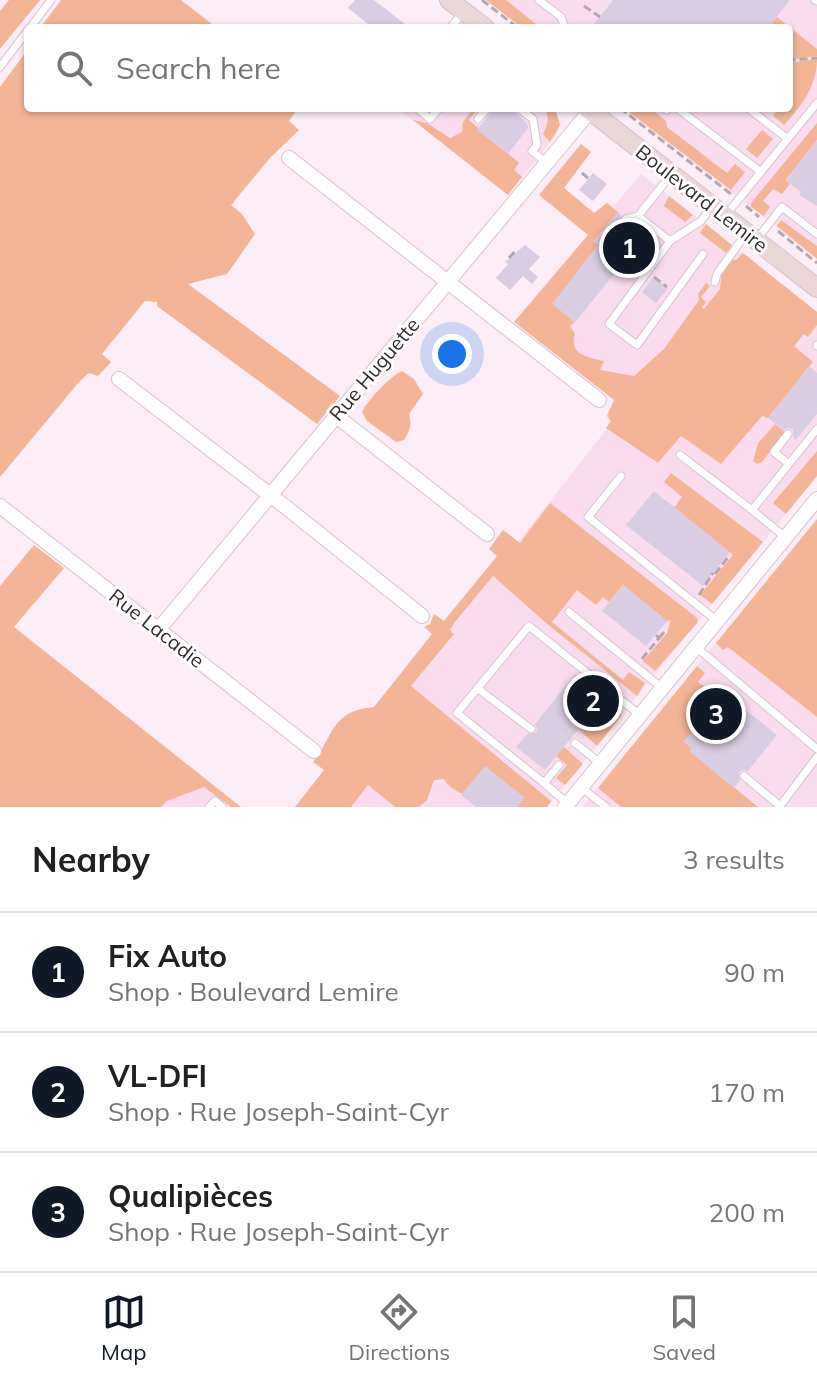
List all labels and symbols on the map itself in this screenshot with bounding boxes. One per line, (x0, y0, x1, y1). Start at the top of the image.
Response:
street label: Boulevard Lemire (631, 139, 773, 257)
pin: 1 (603, 218, 655, 278)
street label: Rue Huguette (323, 312, 425, 426)
your location (432, 334, 472, 374)
street label: Rue Lacadie (104, 583, 210, 673)
pin: 2 (567, 671, 619, 731)
pin: 3 (690, 684, 742, 744)

